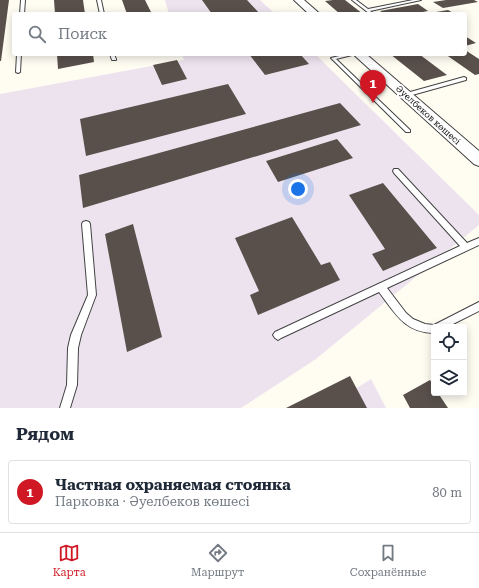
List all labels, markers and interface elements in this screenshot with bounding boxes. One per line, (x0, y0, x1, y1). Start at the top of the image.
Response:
search box (12, 12, 467, 56)
icon: search (26, 23, 48, 45)
text: Поиск (58, 25, 107, 43)
pin: 1 (360, 70, 386, 103)
street label: Әуелбеков көшесі (394, 83, 462, 147)
your location (288, 179, 308, 199)
map controls (431, 324, 467, 396)
button: locate (431, 324, 467, 360)
button: layers (431, 360, 467, 396)
text: Рядом (16, 424, 74, 444)
text: Частная охраняемая стоянка (55, 476, 291, 494)
text: 1 (26, 485, 34, 500)
text: 80 m (432, 485, 462, 500)
text: Парковка · Әуелбеков көшесі (55, 494, 250, 509)
tab: Карта (53, 542, 86, 579)
tab: Маршрут (191, 542, 244, 579)
tab: Сохранённые (350, 542, 426, 579)

